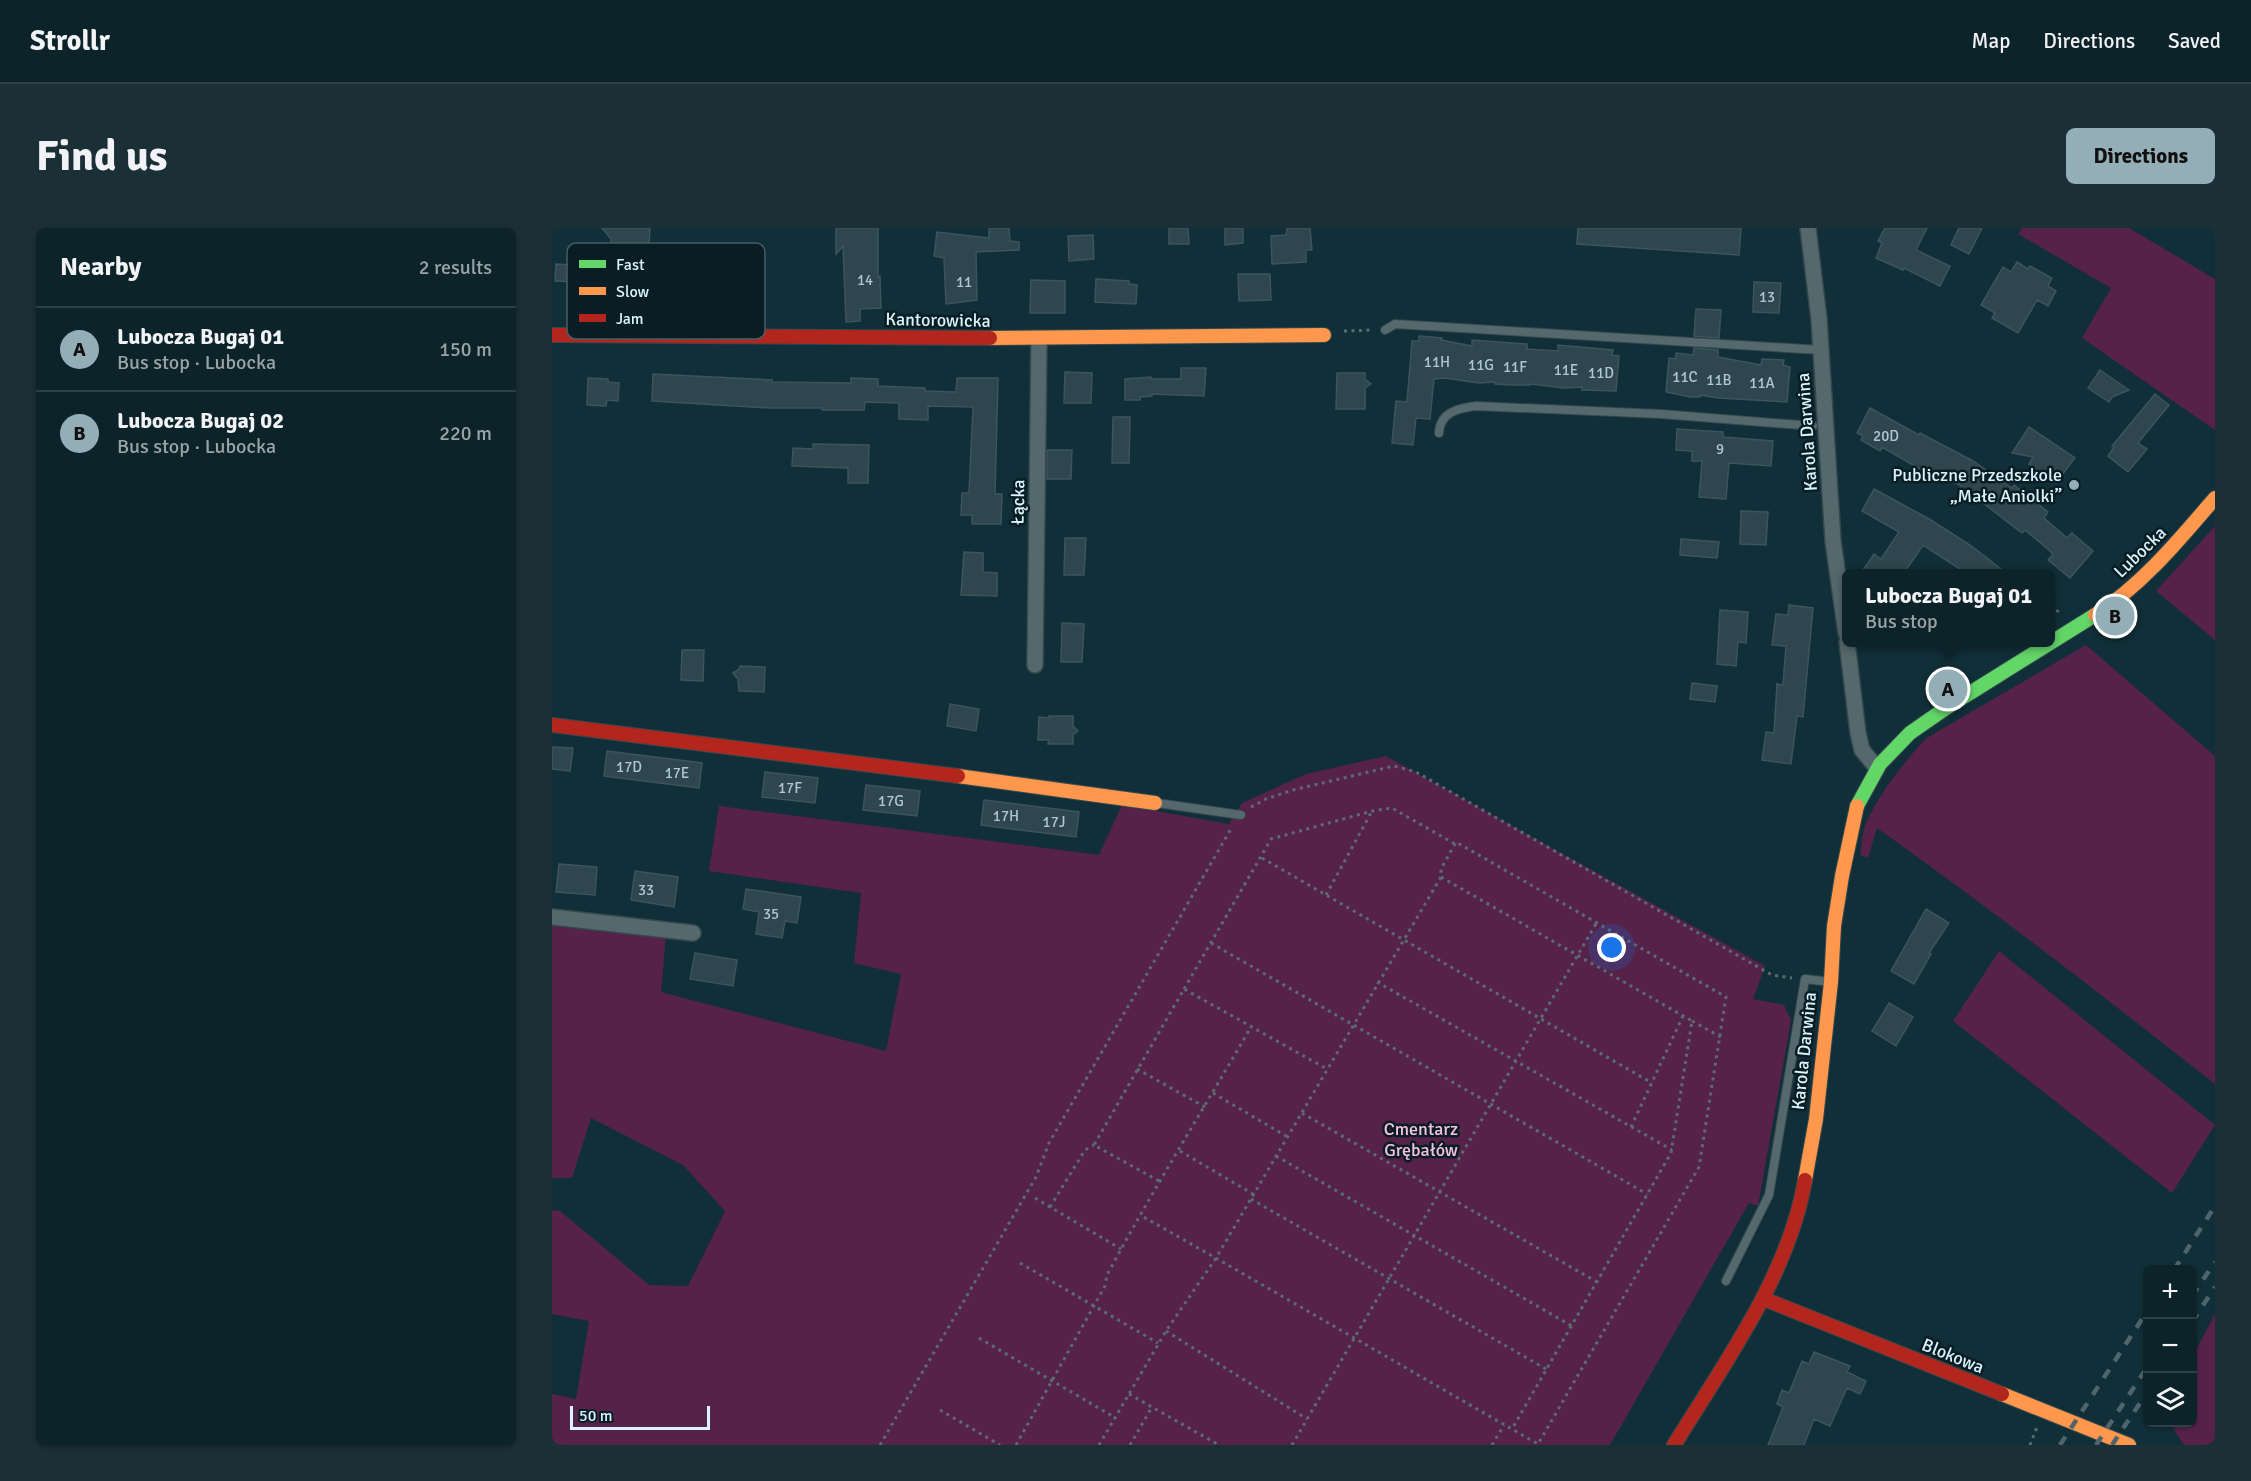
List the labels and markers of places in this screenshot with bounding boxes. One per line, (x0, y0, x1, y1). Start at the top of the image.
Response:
place label: Publiczne Przedszkole „Małe Aniolki” (1892, 464, 2062, 507)
marker: Publiczne Przedszkole „Małe Aniolki” (2067, 478, 2081, 492)
pin: B (2096, 594, 2134, 638)
pin: A (1928, 666, 1968, 712)

